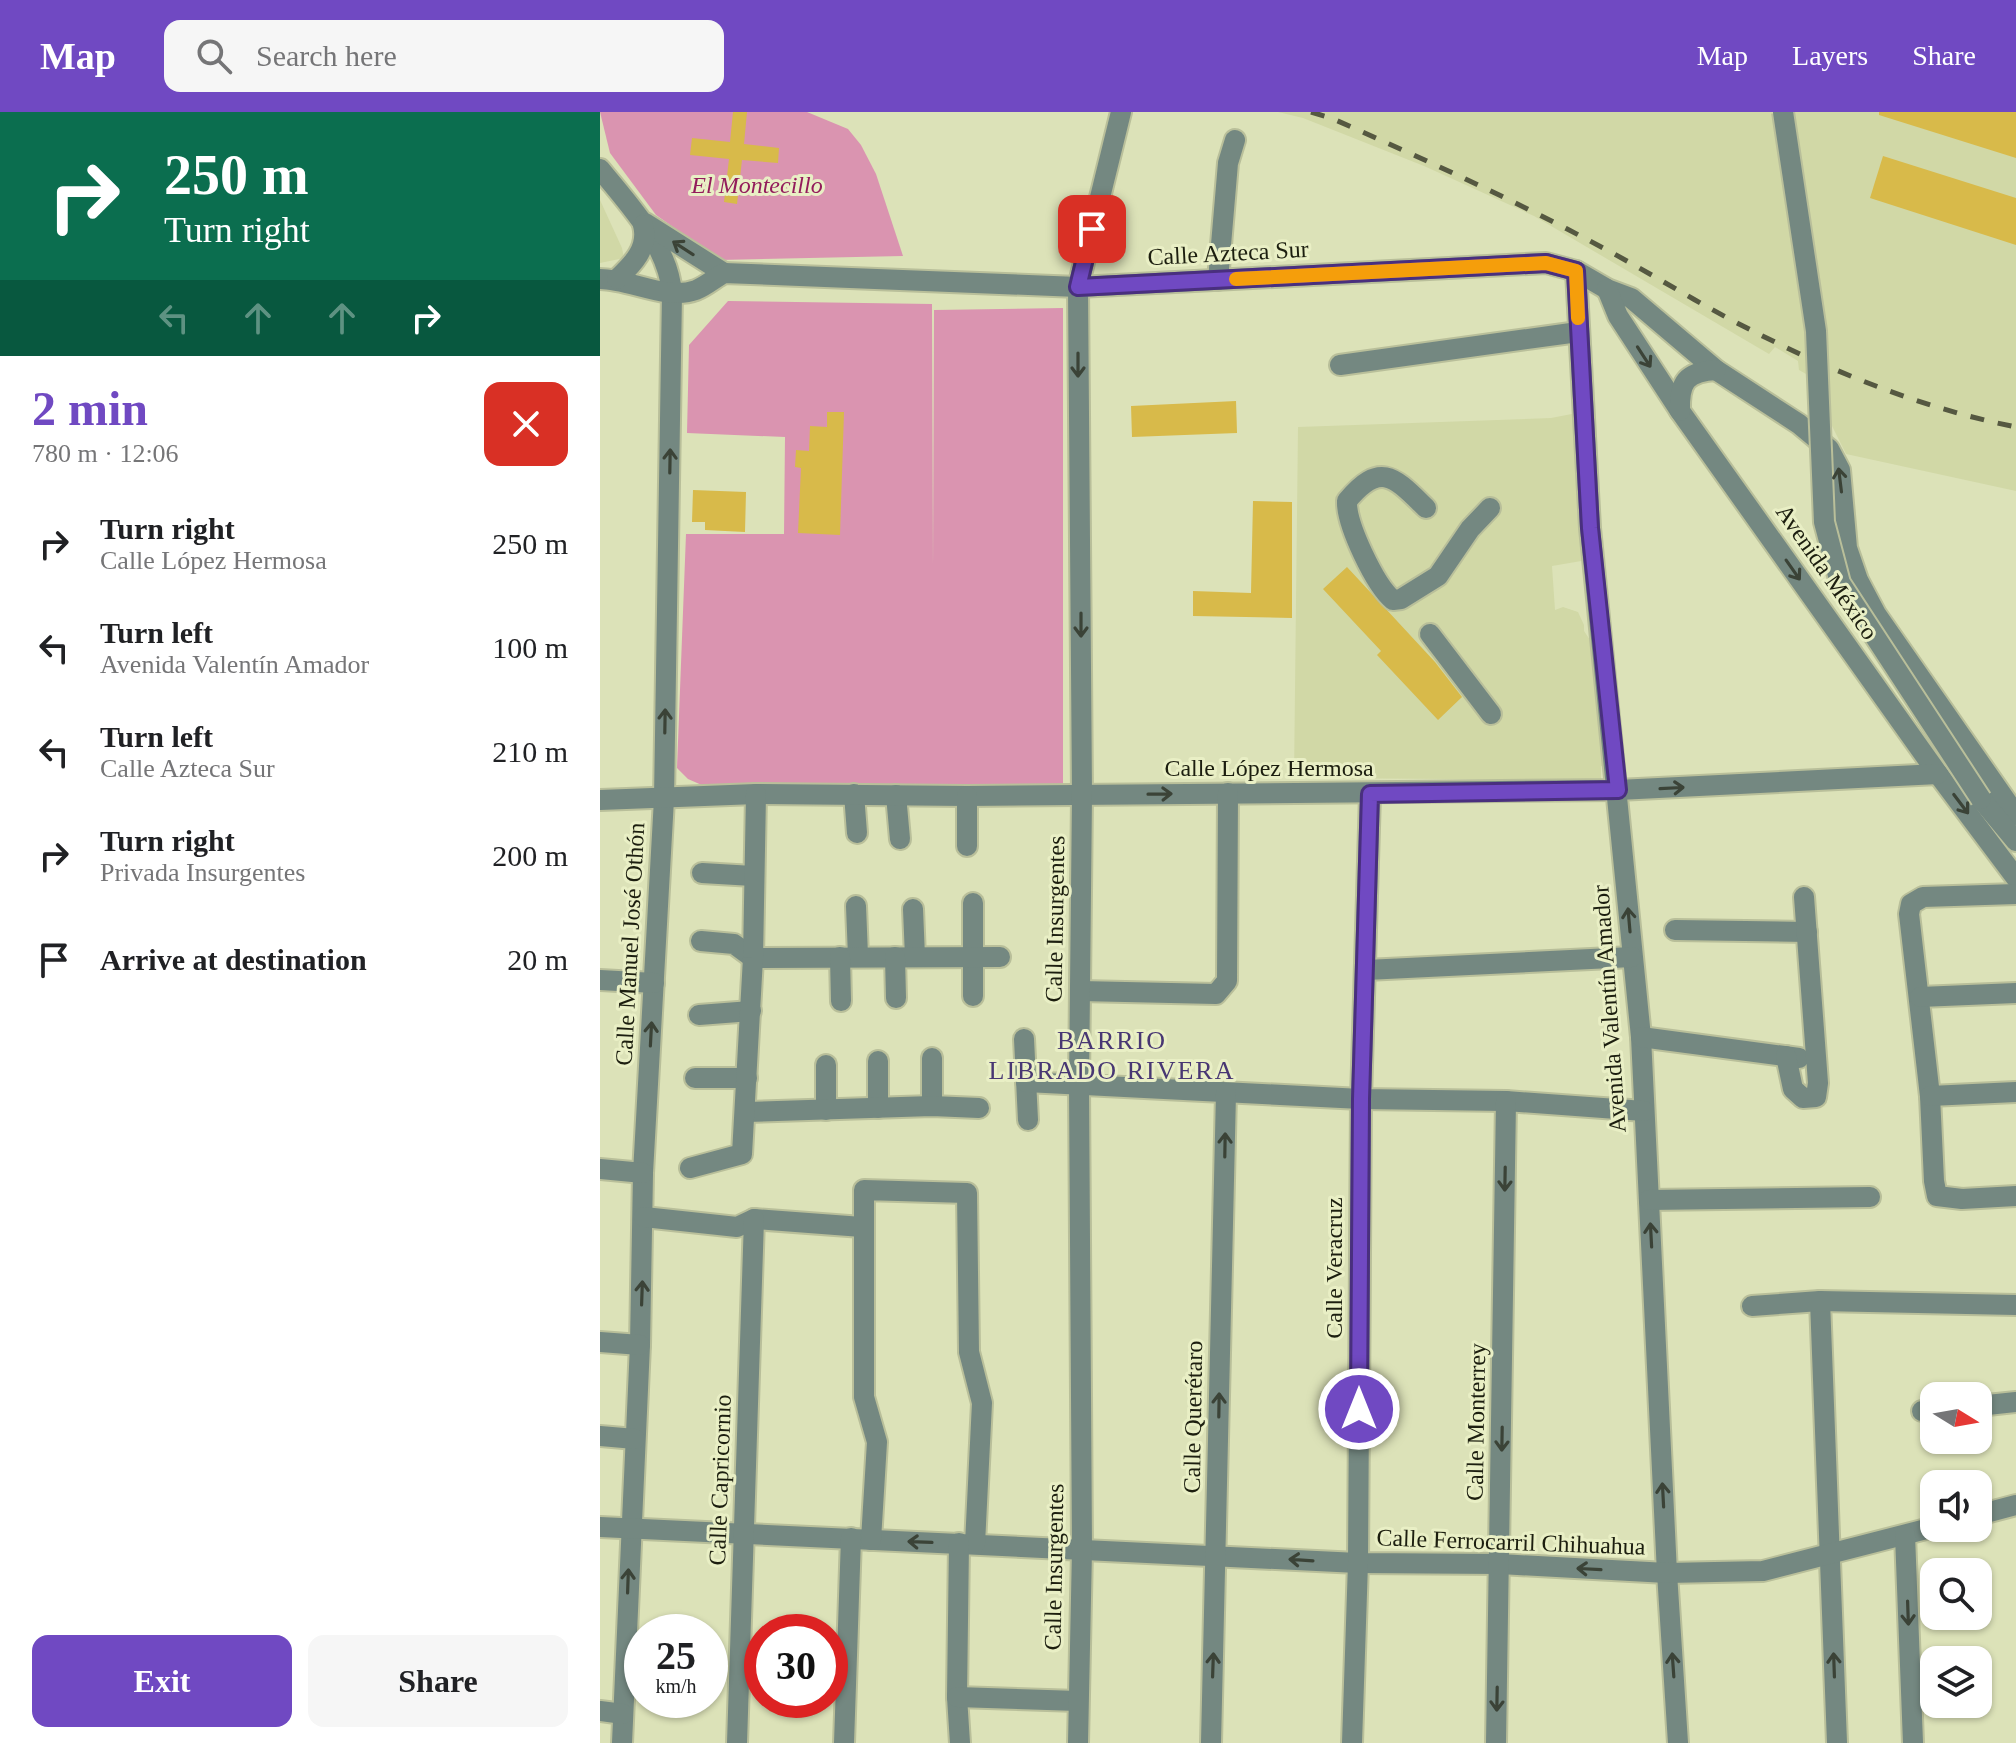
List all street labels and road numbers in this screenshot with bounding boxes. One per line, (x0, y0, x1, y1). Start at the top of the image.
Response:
street label: Calle Azteca Sur (1147, 236, 1309, 270)
street label: Avenida México (1771, 499, 1883, 645)
street label: Calle López Hermosa (1164, 755, 1374, 781)
street label: Calle Manuel José Othón (611, 822, 649, 1066)
street label: Calle Insurgentes (1041, 835, 1069, 1003)
street label: Avenida Valentín Amador (1587, 884, 1631, 1134)
street label: Calle Veracruz (1321, 1197, 1347, 1339)
street label: Calle Querétaro (1179, 1340, 1207, 1494)
street label: Calle Monterrey (1462, 1343, 1490, 1501)
street label: Calle Capricornio (704, 1394, 736, 1566)
street label: Calle Insurgentes (1040, 1483, 1068, 1651)
street label: Calle Ferrocarril Chihuahua (1376, 1524, 1646, 1560)

